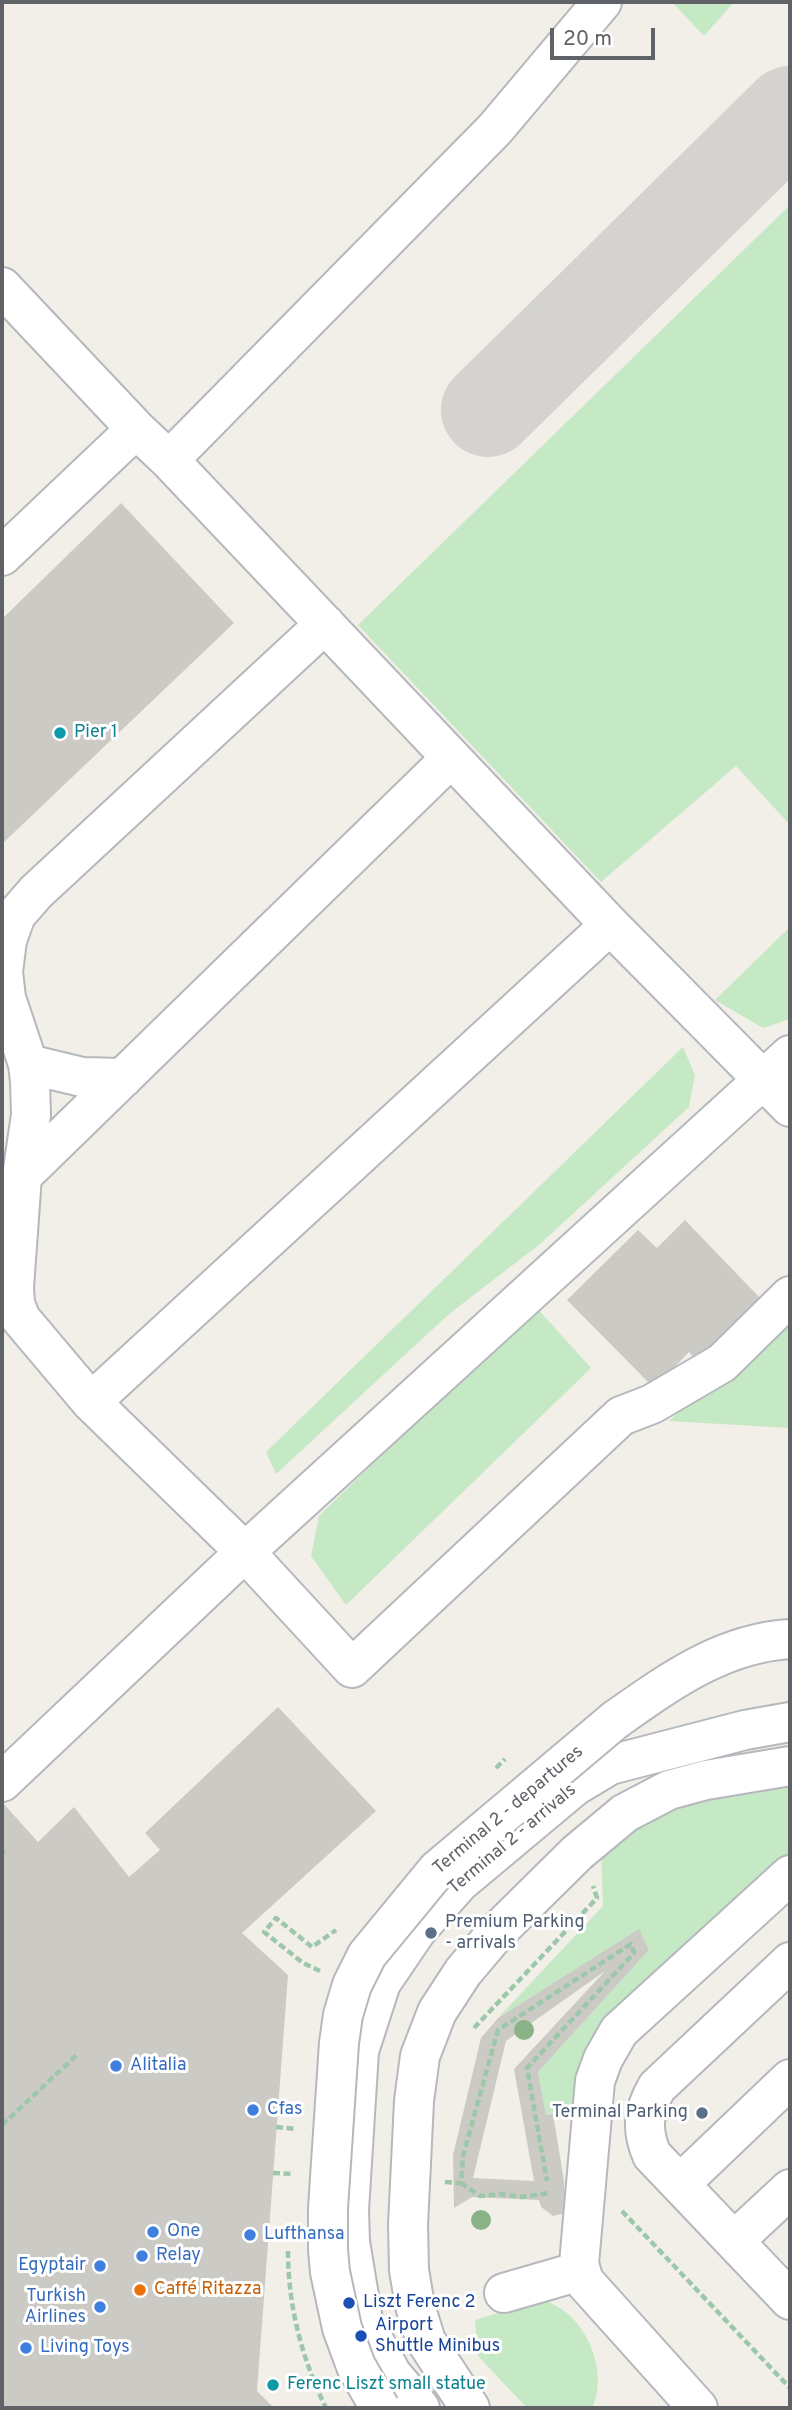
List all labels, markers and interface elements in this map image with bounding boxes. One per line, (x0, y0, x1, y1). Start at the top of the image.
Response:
scale bar (554, 14, 659, 58)
text: 20 m (563, 26, 612, 53)
place label: Pier 1 (74, 722, 118, 744)
marker: Pier 1 (52, 725, 68, 741)
street label: Terminal 2 - departures (430, 1742, 588, 1880)
street label: Terminal 2 - arrivals (445, 1780, 581, 1900)
place label: Premium Parking - arrivals (445, 1912, 585, 1954)
marker: Premium Parking - arrivals (423, 1925, 439, 1941)
place label: Alitalia (130, 2055, 186, 2077)
marker: Alitalia (108, 2058, 124, 2074)
place label: Cfas (267, 2099, 302, 2121)
marker: Cfas (245, 2102, 261, 2118)
place label: Terminal Parking (552, 2102, 688, 2124)
marker: Terminal Parking (694, 2105, 710, 2121)
place label: One (167, 2221, 200, 2243)
marker: One (145, 2224, 161, 2240)
place label: Lufthansa (264, 2224, 345, 2246)
marker: Lufthansa (242, 2227, 258, 2243)
place label: Relay (156, 2245, 201, 2267)
marker: Relay (134, 2248, 150, 2264)
place label: Egyptair (18, 2255, 86, 2277)
marker: Egyptair (92, 2258, 108, 2274)
place label: Caffé Ritazza (154, 2279, 261, 2301)
marker: Caffé Ritazza (132, 2282, 148, 2298)
place label: Turkish Airlines (25, 2286, 86, 2328)
place label: Liszt Ferenc 2 (363, 2292, 476, 2314)
marker: Liszt Ferenc 2 (341, 2295, 357, 2311)
marker: Turkish Airlines (92, 2299, 108, 2315)
place label: Airport Shuttle Minibus (375, 2315, 500, 2358)
marker: Airport Shuttle Minibus (353, 2328, 369, 2344)
place label: Living Toys (40, 2337, 130, 2359)
marker: Living Toys (18, 2340, 34, 2356)
place label: Ferenc Liszt small statue (287, 2374, 486, 2396)
marker: Ferenc Liszt small statue (265, 2377, 281, 2393)

